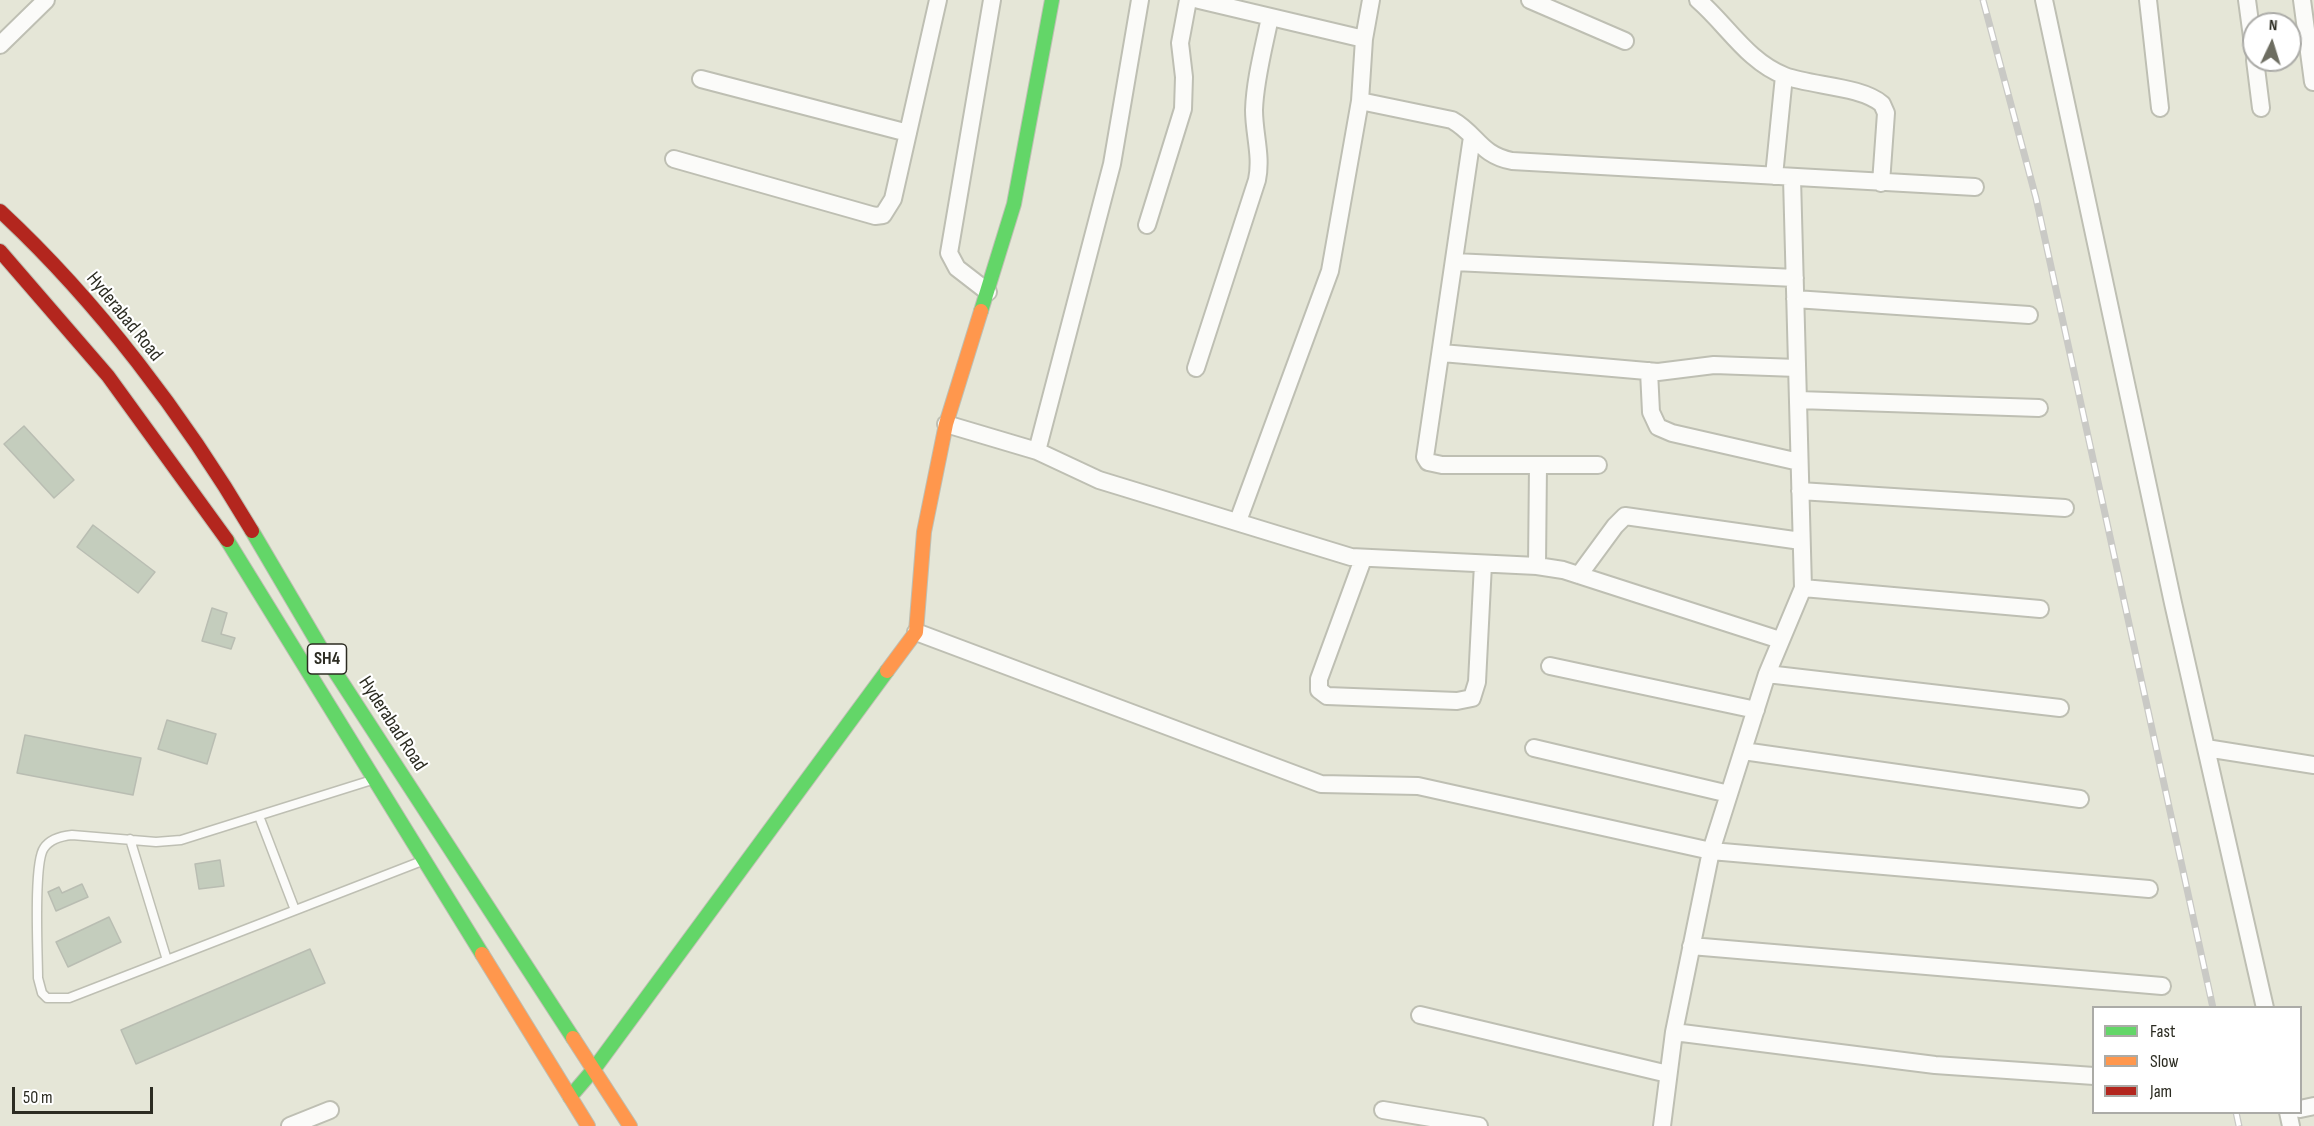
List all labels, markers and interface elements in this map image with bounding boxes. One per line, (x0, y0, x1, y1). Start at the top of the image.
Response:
north arrow (2242, 12, 2302, 72)
text: N (2268, 16, 2278, 35)
street label: Hyderabad Road (81, 267, 167, 367)
road number: SH4 (308, 644, 346, 674)
street label: Hyderabad Road (353, 672, 431, 776)
legend (2092, 1006, 2302, 1114)
text: Fast (2150, 1021, 2175, 1042)
text: Slow (2150, 1051, 2179, 1072)
scale bar (15, 1075, 156, 1113)
text: Jam (2150, 1081, 2172, 1102)
text: 50 m (23, 1087, 53, 1108)

